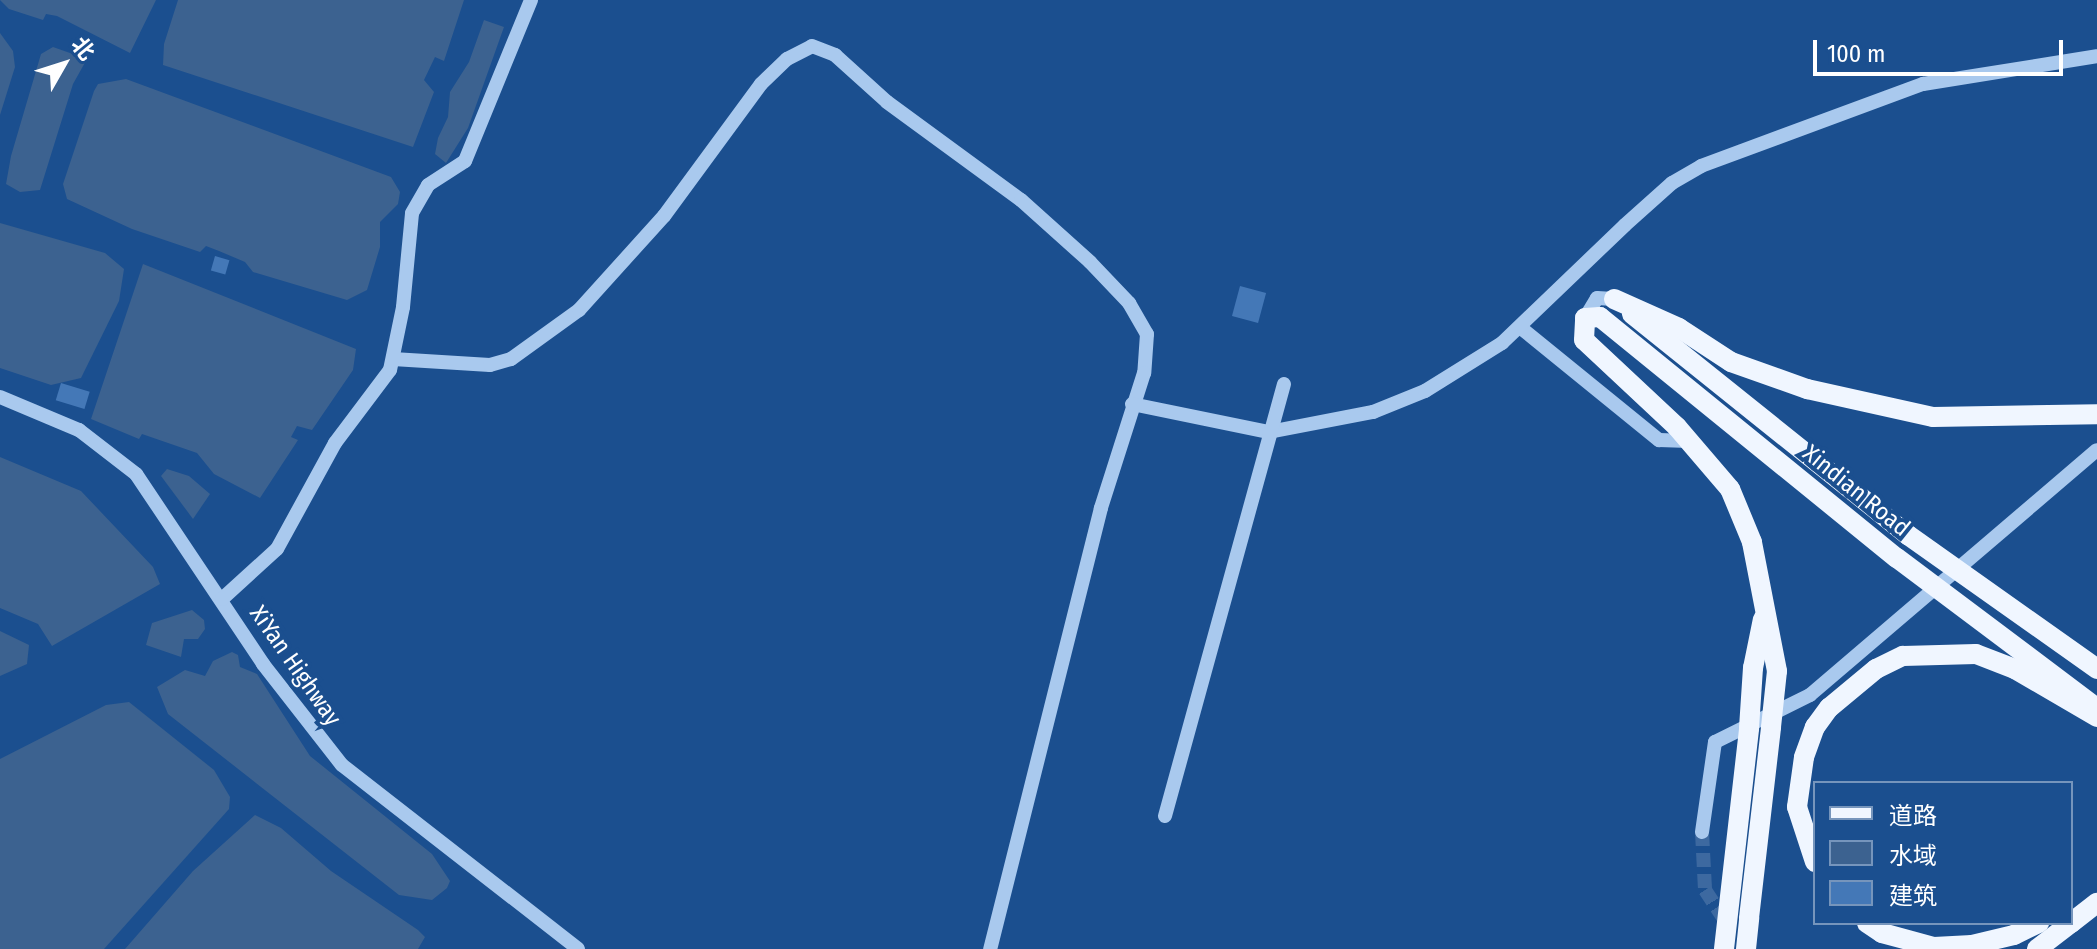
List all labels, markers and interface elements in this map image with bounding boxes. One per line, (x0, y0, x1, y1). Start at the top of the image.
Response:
north arrow (24, 24, 104, 104)
scale bar (1817, 24, 2067, 74)
text: 北 (66, 32, 100, 66)
text: 100 m (1827, 40, 1885, 68)
street label: Xindian Road (1797, 439, 1915, 543)
street label: XiYan Highway (243, 600, 347, 732)
legend (1813, 781, 2073, 925)
text: 道路 (1889, 802, 1937, 830)
text: 水域 (1889, 842, 1937, 870)
text: 建筑 (1889, 882, 1937, 910)

